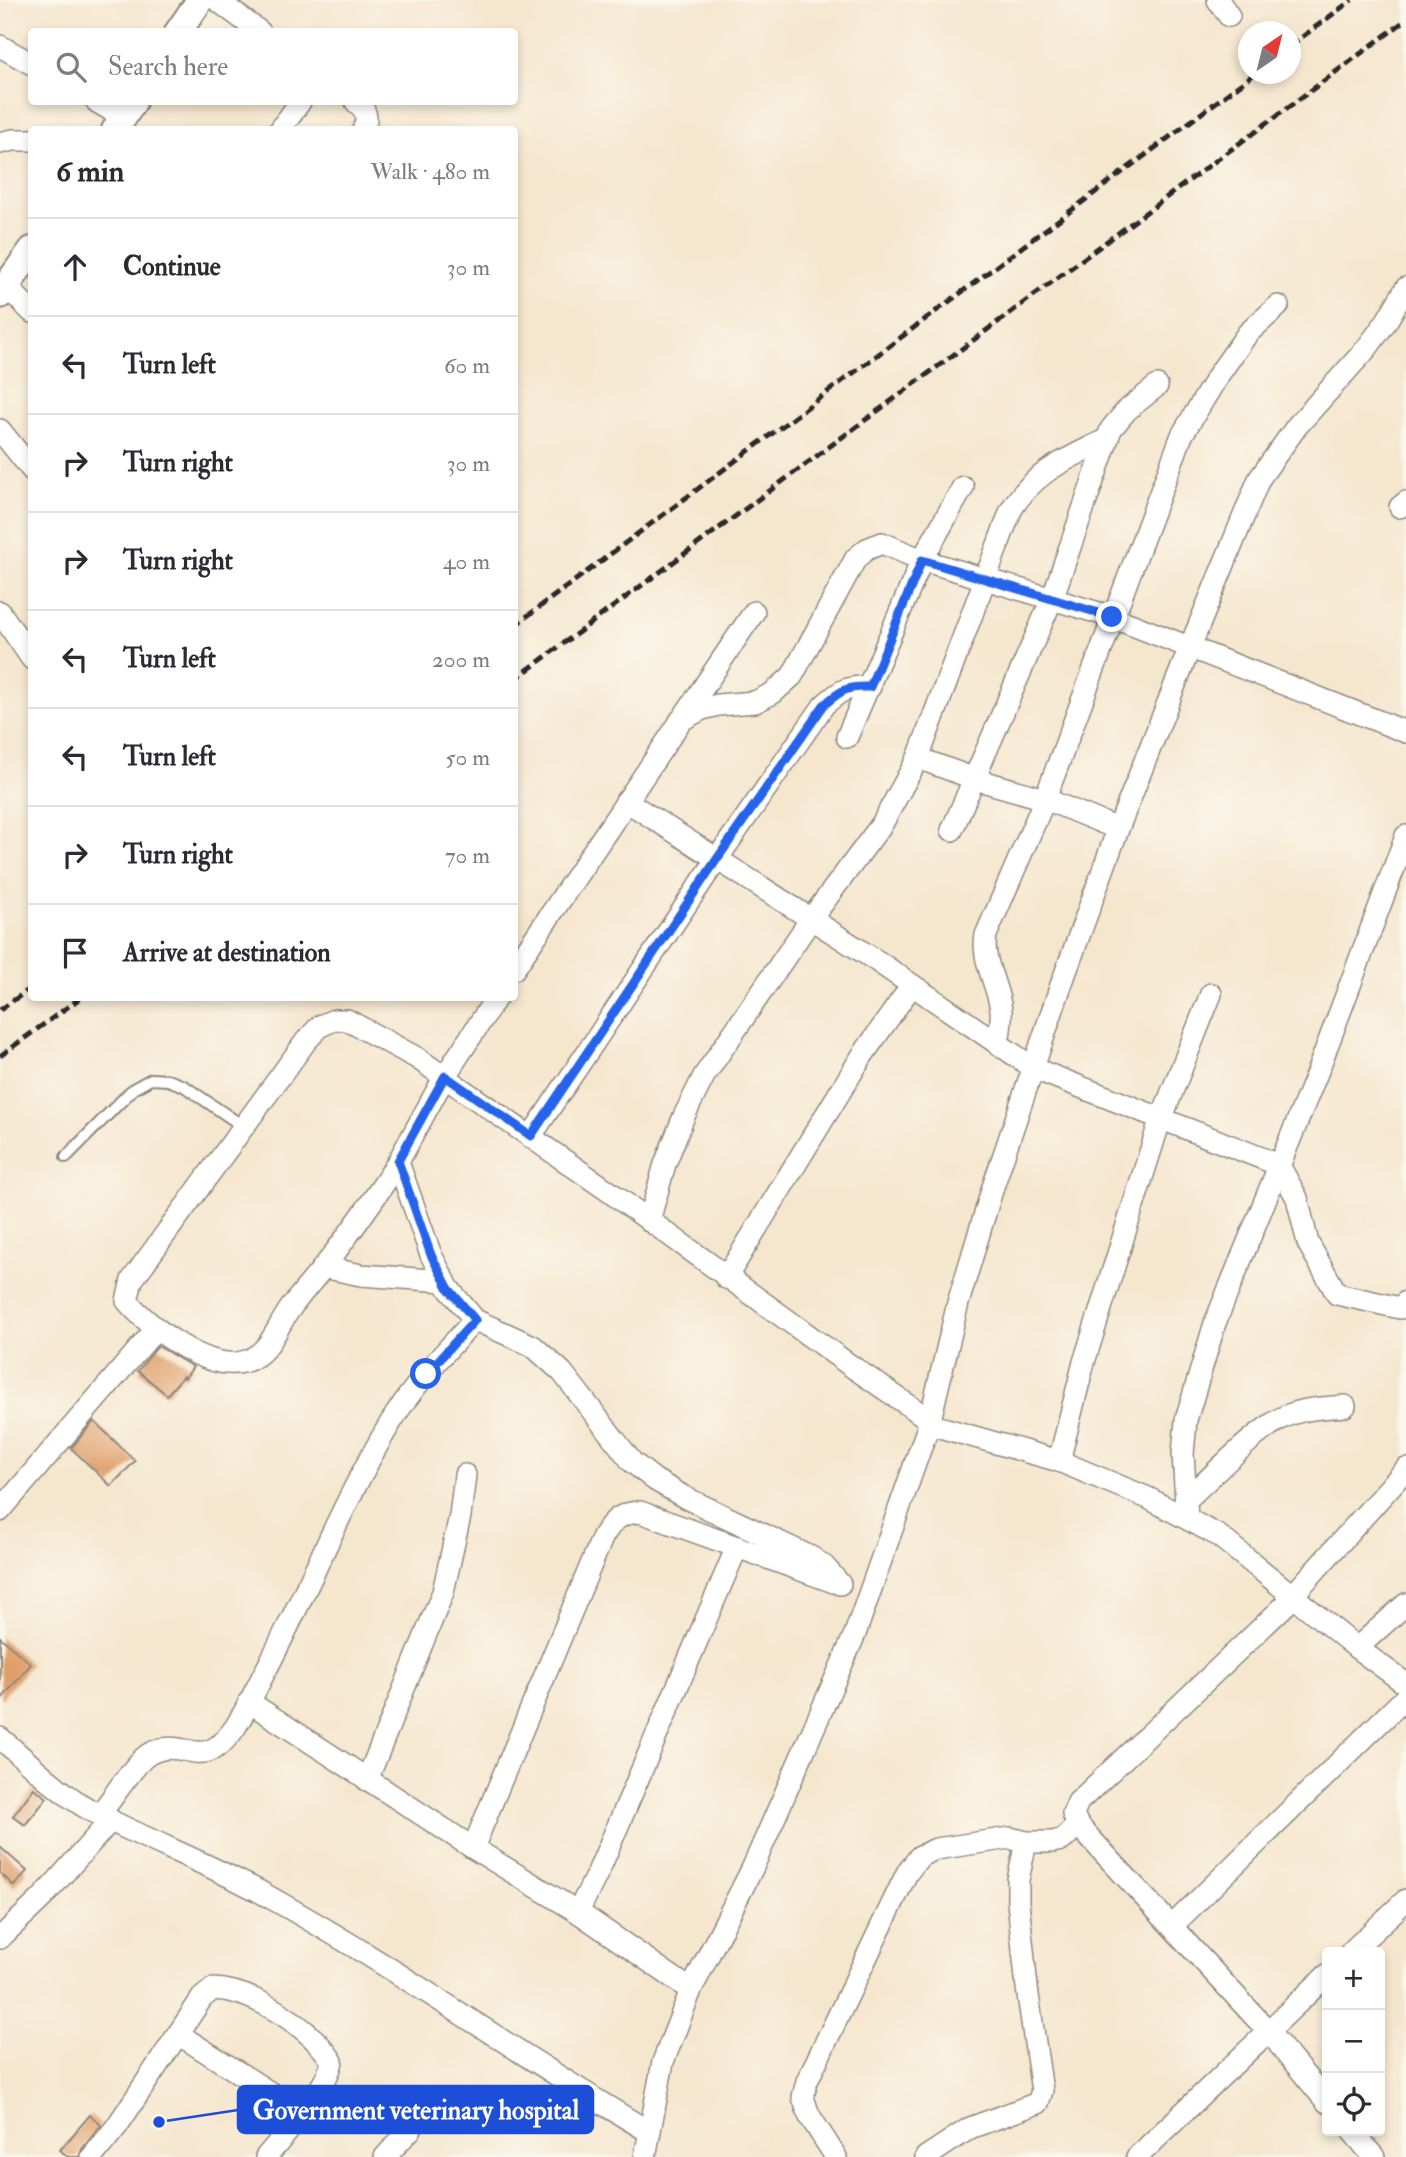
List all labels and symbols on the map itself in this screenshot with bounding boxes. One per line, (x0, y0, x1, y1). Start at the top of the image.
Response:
north arrow (1238, 21, 1301, 84)
route end (1096, 601, 1127, 632)
route start (410, 1358, 441, 1389)
callout: Government veterinary hospital (238, 2086, 593, 2133)
text: Government veterinary hospital (253, 2095, 579, 2128)

